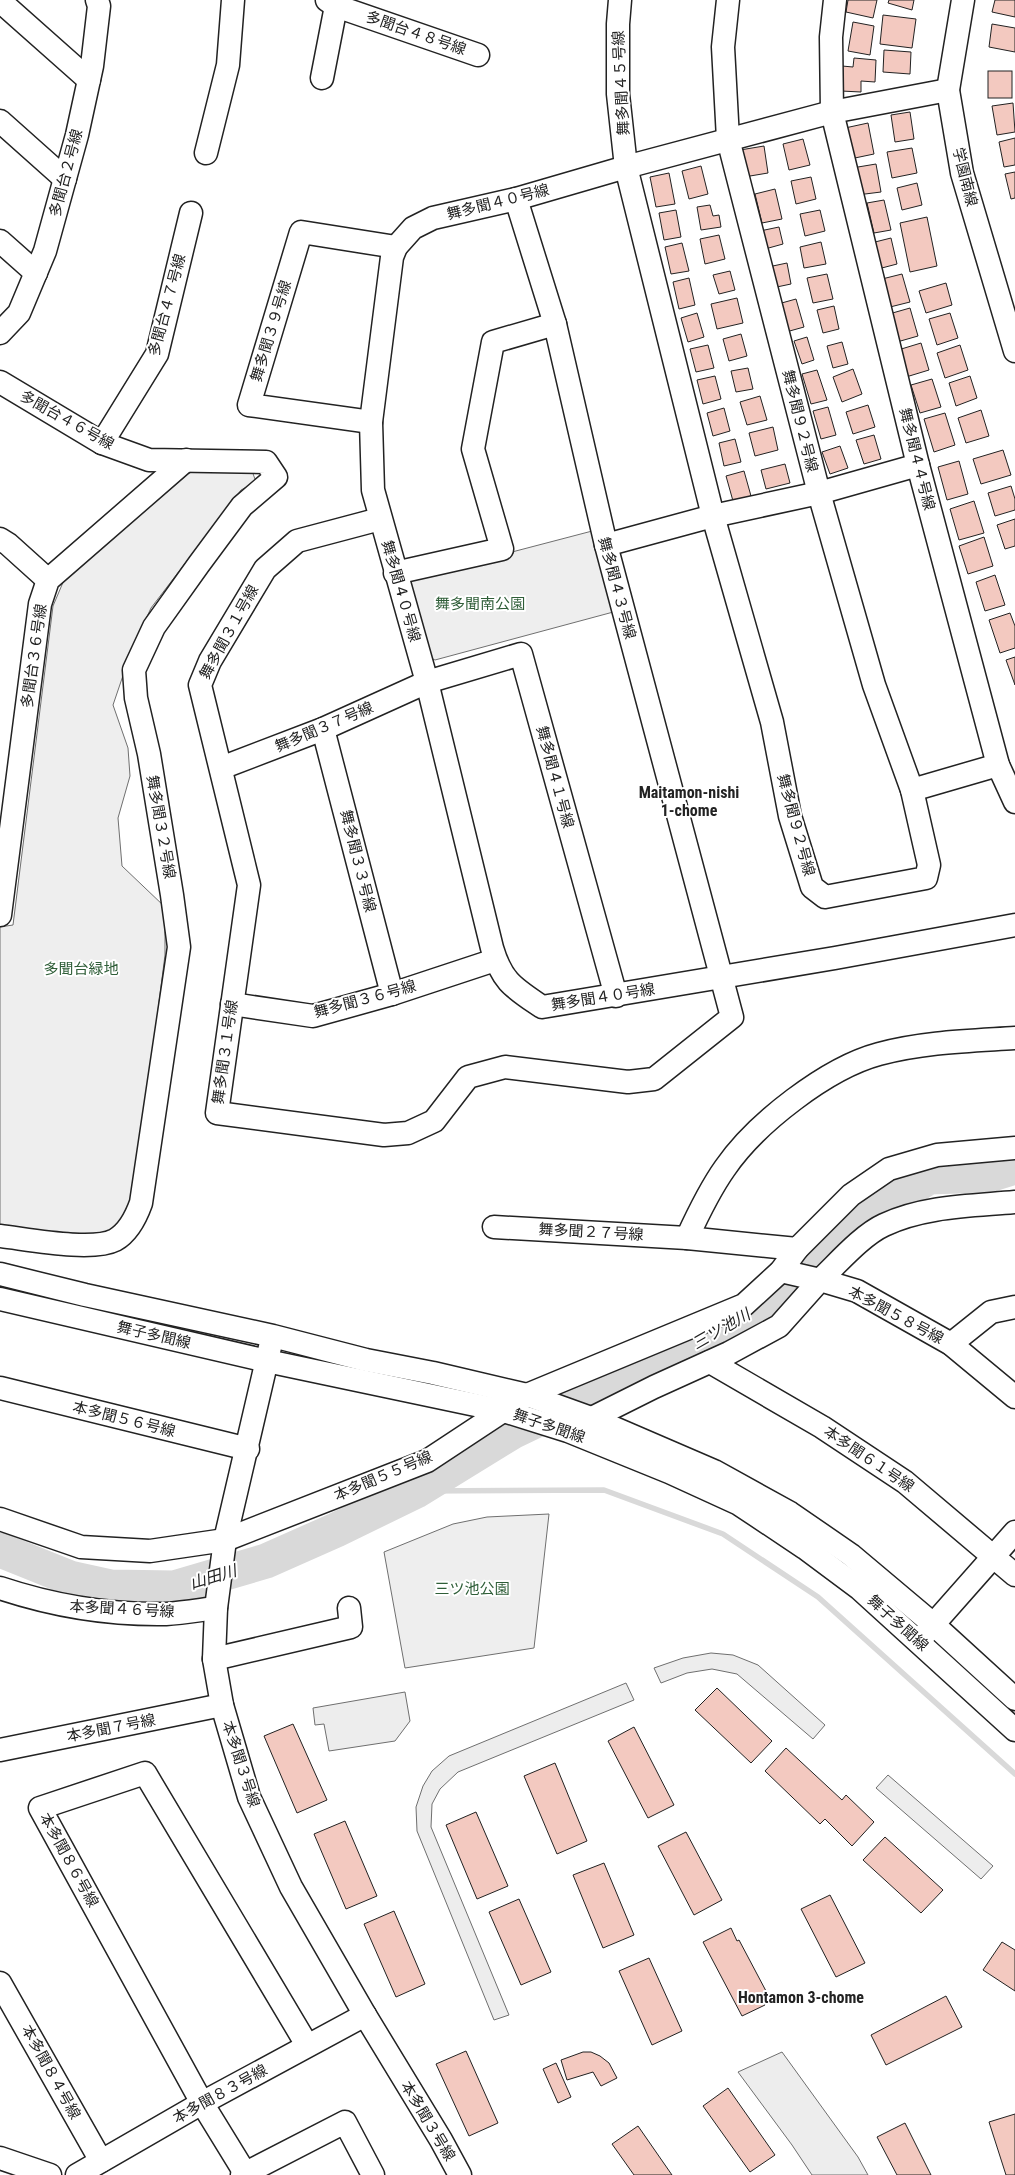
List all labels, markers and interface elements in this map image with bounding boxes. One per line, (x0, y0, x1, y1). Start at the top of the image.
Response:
street label: 多聞台４８号線 (363, 7, 469, 59)
street label: 舞多聞４５号線 (609, 30, 633, 136)
street label: 多聞台２号線 (46, 127, 86, 219)
street label: 学園南線 (949, 146, 981, 208)
street label: 舞多聞４０号線 (445, 181, 551, 223)
street label: 多聞台４７号線 (145, 252, 189, 358)
street label: 舞多聞３９号線 (247, 278, 295, 384)
street label: 舞多聞９２号線 (779, 368, 821, 474)
street label: 多聞台４６号線 (17, 387, 117, 453)
street label: 舞多聞４４号線 (896, 406, 938, 512)
street label: 舞多聞４３号線 (595, 535, 639, 641)
street label: 舞多聞４０号線 (378, 538, 424, 644)
street label: 舞多聞３１号線 (196, 582, 262, 682)
park label: 舞多聞南公園 (435, 595, 525, 613)
street label: 多聞台３６号線 (18, 603, 50, 709)
street label: 舞多聞３７号線 (272, 698, 376, 756)
street label: 舞多聞４１号線 (533, 724, 577, 830)
street label: 舞多聞９２号線 (774, 772, 818, 878)
street label: 舞多聞３２号線 (143, 774, 179, 880)
district label: Maitamon-nishi 1-chome (639, 783, 739, 820)
street label: 舞多聞３３号線 (337, 808, 379, 914)
park label: 多聞台緑地 (43, 960, 119, 978)
street label: 舞多聞３６号線 (312, 977, 418, 1021)
street label: 舞多聞４０号線 (550, 980, 656, 1014)
street label: 舞多聞３１号線 (209, 999, 241, 1105)
street label: 舞多聞２７号線 (538, 1220, 644, 1244)
street label: 本多聞５８号線 (845, 1282, 947, 1348)
water label: 三ツ池川 (689, 1304, 755, 1353)
street label: 舞子多聞線 (115, 1318, 193, 1352)
street label: 本多聞５６号線 (71, 1398, 177, 1440)
street label: 舞子多聞線 (511, 1405, 587, 1447)
street label: 本多聞６１号線 (820, 1422, 918, 1496)
street label: 本多聞５５号線 (331, 1447, 435, 1505)
water label: 山田川 (187, 1560, 241, 1593)
park label: 三ツ池公園 (434, 1580, 510, 1598)
street label: 舞子多聞線 (864, 1591, 932, 1655)
street label: 本多聞４６号線 (69, 1597, 175, 1621)
street label: 本多聞７号線 (65, 1711, 157, 1745)
street label: 本多聞３号線 (219, 1718, 263, 1810)
street label: 本多聞８６号線 (36, 1810, 102, 1910)
district label: Hontamon 3-chome (738, 1988, 864, 2007)
street label: 本多聞８４号線 (18, 2022, 84, 2122)
street label: 本多聞８３号線 (170, 2061, 270, 2127)
street label: 本多聞３号線 (397, 2078, 459, 2164)

